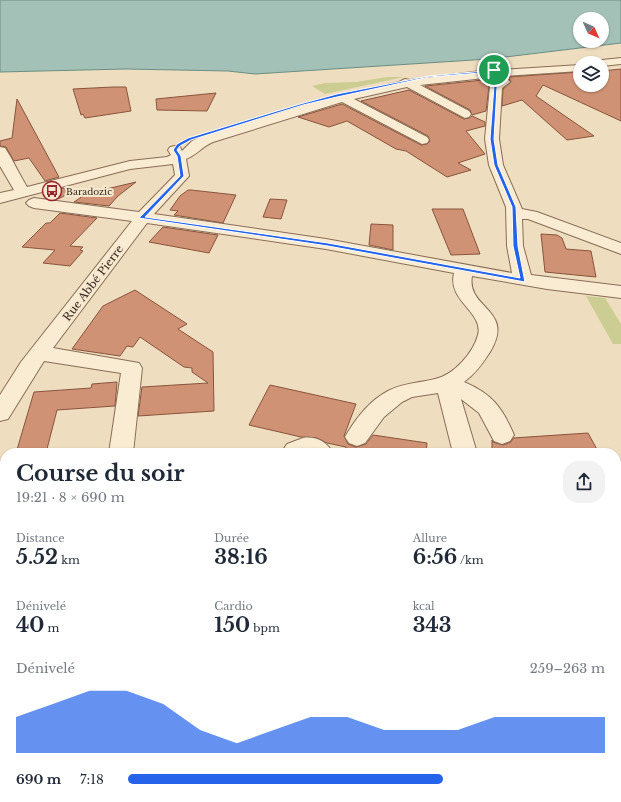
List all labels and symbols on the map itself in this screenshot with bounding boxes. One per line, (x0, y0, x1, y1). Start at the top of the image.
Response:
north arrow (573, 12, 609, 48)
pin (477, 53, 511, 87)
bus stop icon: Baradozic (41, 180, 63, 202)
place label: Baradozic (66, 186, 112, 197)
street label: Rue Abbé Pierre (60, 242, 126, 324)

